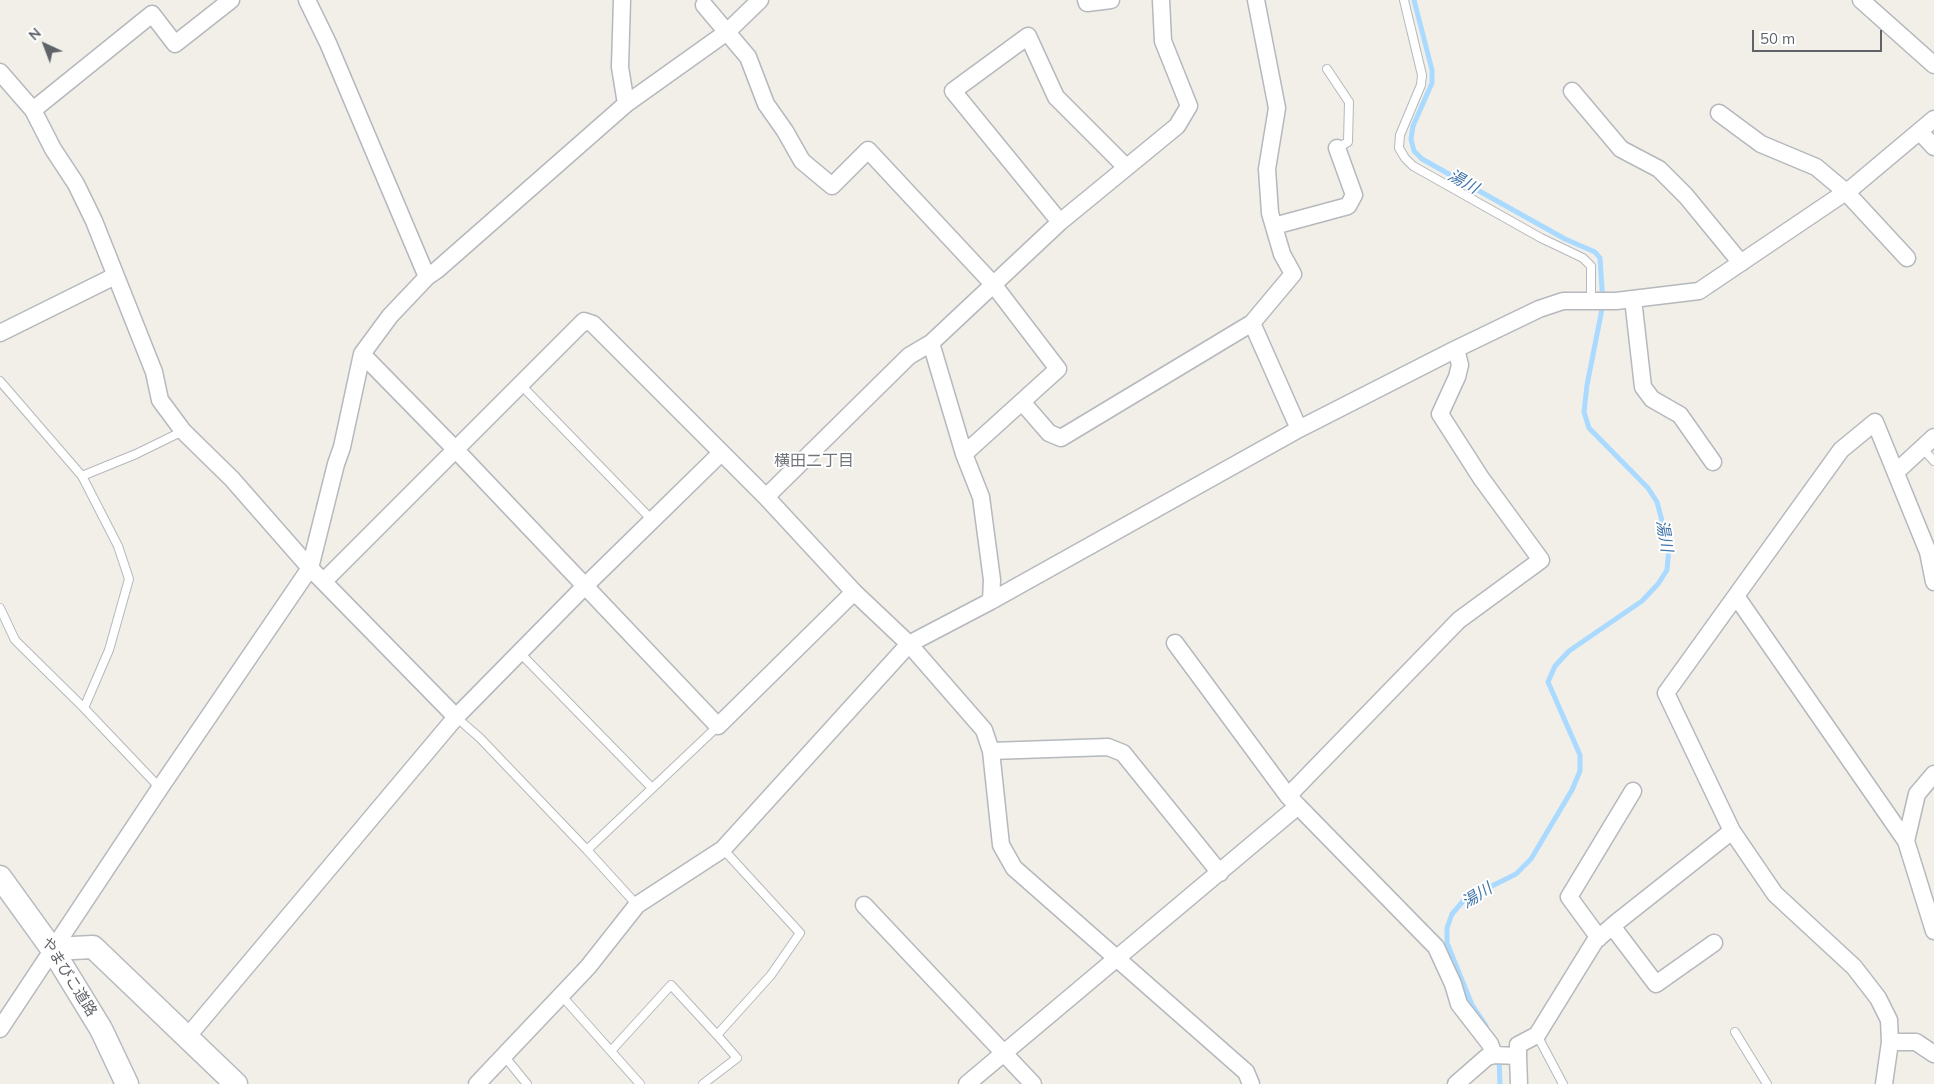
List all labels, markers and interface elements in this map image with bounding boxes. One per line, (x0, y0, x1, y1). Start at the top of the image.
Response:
north arrow (20, 20, 70, 70)
scale bar (1754, 20, 1884, 52)
text: N (25, 24, 45, 44)
text: 50 m (1760, 29, 1795, 48)
water label: 湯川 (1444, 166, 1482, 198)
district label: 横田二丁目 (774, 451, 854, 471)
water label: 湯川 (1652, 519, 1676, 553)
water label: 湯川 (1458, 879, 1496, 913)
street label: やまびこ道路 (38, 934, 100, 1020)

